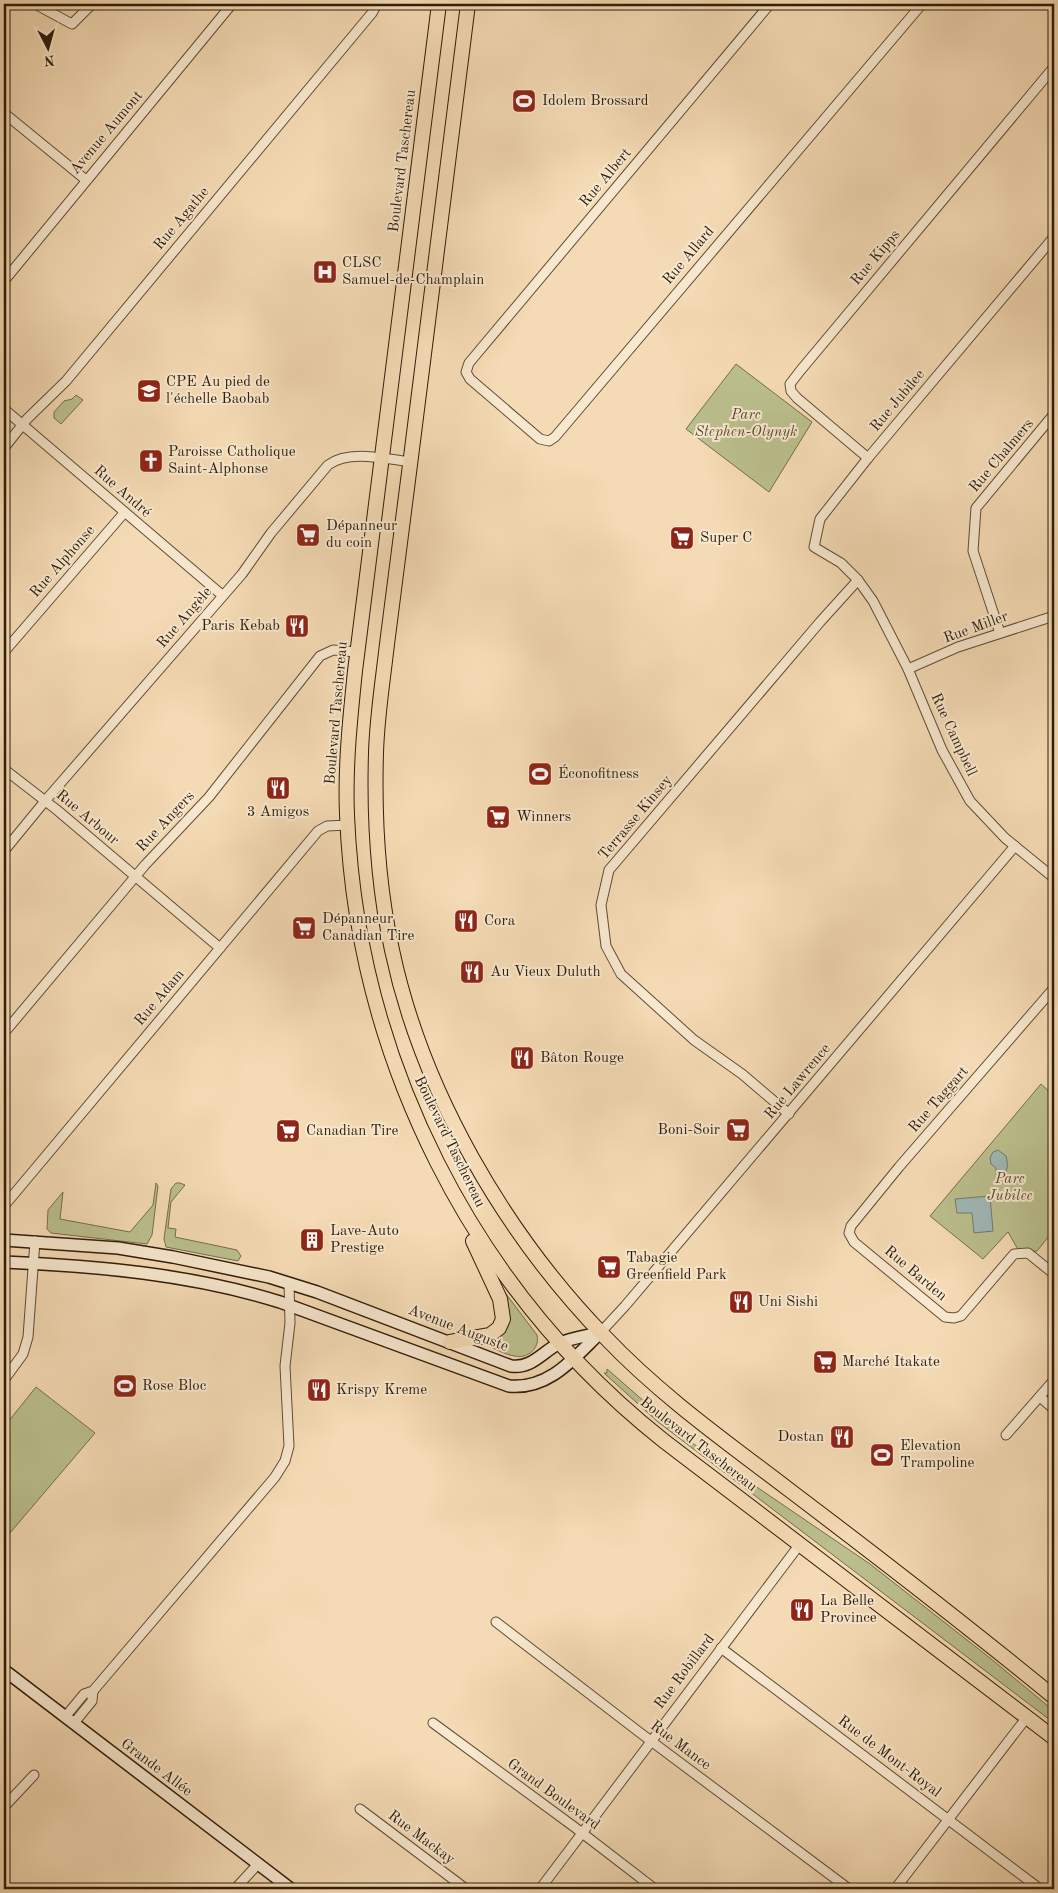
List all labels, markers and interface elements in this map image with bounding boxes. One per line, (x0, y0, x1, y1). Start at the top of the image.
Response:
north arrow (22, 22, 72, 72)
text: N (43, 52, 55, 67)
street label: Avenue Aumont (68, 88, 146, 178)
sports icon: Idolem Brossard (511, 88, 537, 114)
street label: Boulevard Taschereau (387, 89, 419, 233)
place label: Idolem Brossard (542, 94, 649, 109)
street label: Rue Albert (577, 146, 635, 210)
street label: Rue Agathe (151, 185, 213, 253)
street label: Rue Allard (660, 224, 718, 288)
street label: Rue Kipps (849, 227, 903, 289)
place label: CLSC Samuel-de-Champlain (342, 256, 484, 288)
hospital icon: CLSC Samuel-de-Champlain (312, 259, 338, 285)
street label: Rue Jubilee (868, 367, 928, 435)
place label: CPE Au pied de l'échelle Baobab (166, 375, 270, 407)
school or university icon: CPE Au pied de l'échelle Baobab (136, 378, 162, 404)
park label: Parc Stephen-Olynyk (695, 408, 797, 440)
street label: Rue Chalmers (967, 416, 1037, 496)
place label: Paroisse Catholique Saint-Alphonse (168, 445, 296, 477)
church icon: Paroisse Catholique Saint-Alphonse (138, 448, 164, 474)
street label: Rue André (91, 463, 154, 521)
place label: Dépanneur du coin (326, 519, 397, 551)
supermarket icon: Dépanneur du coin (295, 522, 321, 548)
street label: Rue Alphonse (28, 523, 98, 601)
supermarket icon: Super C (669, 525, 695, 551)
place label: Super C (700, 531, 752, 546)
street label: Rue Angèle (155, 585, 215, 651)
street label: Rue Miller (942, 609, 1010, 647)
restaurant icon: Paris Kebab (284, 613, 310, 639)
place label: Paris Kebab (201, 619, 280, 634)
street label: Boulevard Taschereau (323, 641, 351, 785)
street label: Rue Campbell (927, 691, 979, 779)
sports icon: Éconofitness (527, 761, 553, 787)
place label: Éconofitness (558, 764, 639, 782)
street label: Terrasse Kinsey (596, 773, 676, 863)
restaurant icon: 3 Amigos (265, 775, 291, 801)
street label: Rue Arbour (53, 788, 121, 848)
street label: Rue Angers (134, 789, 198, 855)
supermarket icon: Winners (485, 804, 511, 830)
place label: 3 Amigos (247, 805, 309, 820)
place label: Winners (516, 810, 571, 825)
restaurant icon: Cora (453, 908, 479, 934)
place label: Dépanneur Canadian Tire (322, 912, 414, 944)
place label: Cora (484, 914, 516, 929)
supermarket icon: Dépanneur Canadian Tire (291, 915, 317, 941)
restaurant icon: Au Vieux Duluth (459, 959, 485, 985)
place label: Au Vieux Duluth (490, 965, 601, 980)
street label: Rue Adam (132, 967, 188, 1029)
street label: Rue Lawrence (762, 1041, 834, 1123)
restaurant icon: Bâton Rouge (509, 1045, 535, 1071)
place label: Bâton Rouge (540, 1051, 624, 1066)
street label: Rue Taggart (906, 1064, 972, 1136)
street label: Boulevard Taschereau (411, 1074, 487, 1210)
supermarket icon: Boni-Soir (725, 1117, 751, 1143)
supermarket icon: Canadian Tire (275, 1118, 301, 1144)
place label: Boni-Soir (658, 1123, 720, 1138)
place label: Canadian Tire (306, 1124, 398, 1139)
park label: Parc Jubilee (987, 1172, 1033, 1204)
place label: Lave-Auto Prestige (330, 1224, 399, 1256)
building icon: Lave-Auto Prestige (299, 1227, 325, 1253)
street label: Rue Barden (881, 1244, 949, 1304)
place label: Tabagie Greenfield Park (626, 1251, 727, 1283)
supermarket icon: Tabagie Greenfield Park (596, 1254, 622, 1280)
restaurant icon: Uni Sishi (728, 1289, 754, 1315)
place label: Uni Sishi (758, 1295, 818, 1310)
street label: Avenue Auguste (406, 1303, 510, 1355)
supermarket icon: Marché Itakate (812, 1349, 838, 1375)
place label: Marché Itakate (842, 1355, 940, 1370)
sports icon: Rose Bloc (112, 1373, 138, 1399)
restaurant icon: Krispy Kreme (306, 1377, 332, 1403)
place label: Rose Bloc (142, 1379, 207, 1394)
place label: Krispy Kreme (336, 1383, 427, 1398)
street label: Boulevard Taschereau (637, 1395, 759, 1495)
restaurant icon: Dostan (829, 1424, 855, 1450)
place label: Dostan (778, 1430, 824, 1445)
place label: Elevation Trampoline (900, 1439, 975, 1471)
sports icon: Elevation Trampoline (869, 1442, 895, 1468)
place label: La Belle Province (820, 1594, 877, 1626)
restaurant icon: La Belle Province (789, 1597, 815, 1623)
street label: Rue Robillard (652, 1632, 718, 1712)
street label: Rue de Mont-Royal (835, 1713, 943, 1801)
street label: Rue Mance (647, 1719, 713, 1774)
street label: Grande Allée (118, 1737, 194, 1800)
street label: Grand Boulevard (504, 1757, 602, 1834)
street label: Rue Mackay (385, 1808, 457, 1868)

